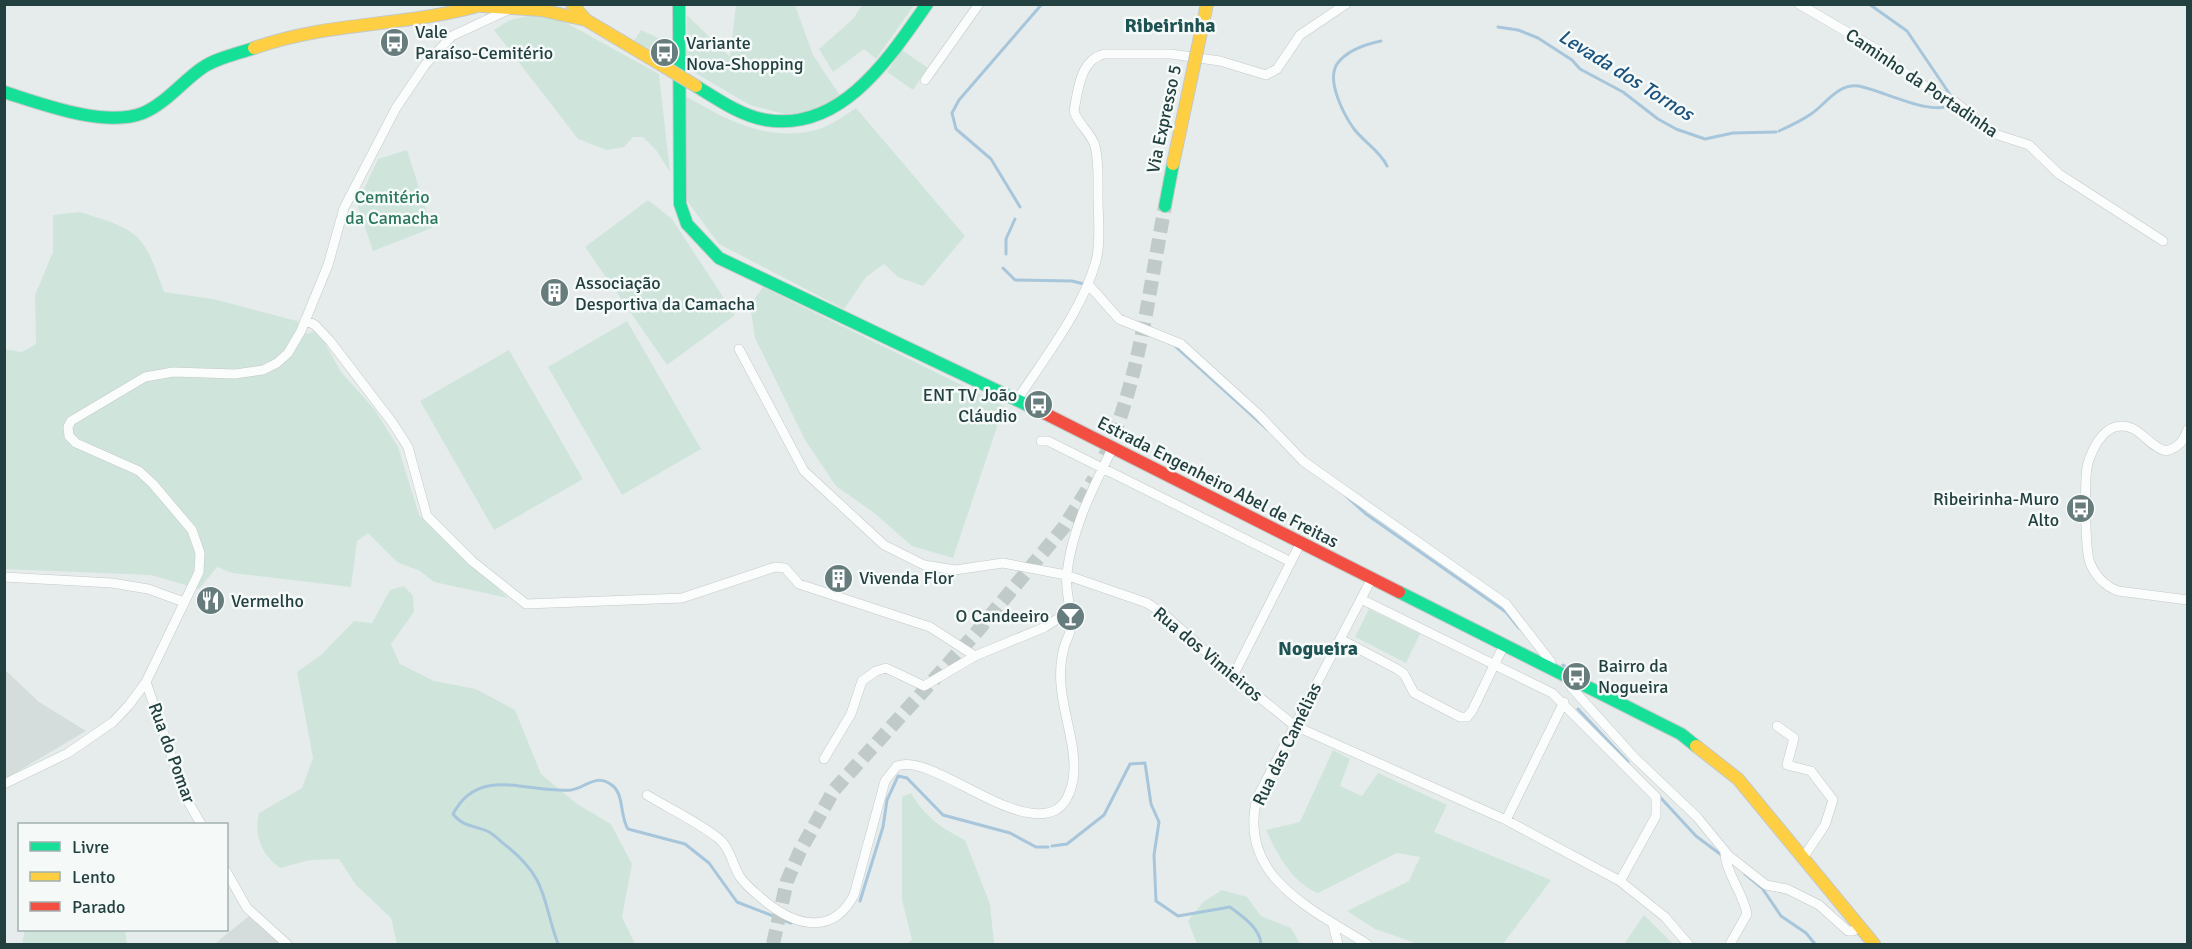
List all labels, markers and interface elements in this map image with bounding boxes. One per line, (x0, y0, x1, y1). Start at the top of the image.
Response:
district label: Ribeirinha (1124, 13, 1216, 38)
place label: Vale Paraíso-Cemitério (415, 21, 553, 64)
water label: Levada dos Tornos (1554, 24, 1700, 128)
street label: Caminho da Portadinha (1842, 24, 2002, 142)
bus stop icon: Vale Paraíso-Cemitério (378, 26, 410, 58)
place label: Variante Nova-Shopping (686, 32, 803, 75)
bus stop icon: Variante Nova-Shopping (649, 37, 681, 69)
street label: Via Expresso 5 (1142, 63, 1186, 175)
park label: Cemitério da Camacha (345, 186, 439, 229)
place label: Associação Desportiva da Camacha (575, 272, 755, 315)
building icon: Associação Desportiva da Camacha (538, 277, 570, 309)
place label: ENT TV João Cláudio (923, 384, 1017, 427)
bus stop icon: ENT TV João Cláudio (1022, 389, 1054, 421)
street label: Estrada Engenheiro Abel de Freitas (1094, 411, 1342, 553)
place label: Ribeirinha-Muro Alto (1933, 488, 2059, 531)
bus stop icon: Ribeirinha-Muro Alto (2064, 493, 2096, 525)
building icon: Vivenda Flor (822, 562, 854, 594)
place label: Vivenda Flor (859, 567, 954, 589)
restaurant icon: Vermelho (194, 585, 226, 617)
place label: Vermelho (231, 590, 304, 612)
bar icon: O Candeeiro (1054, 600, 1086, 632)
street label: Rua dos Vimieiros (1149, 602, 1267, 706)
place label: O Candeeiro (955, 605, 1049, 627)
district label: Nogueira (1278, 636, 1358, 661)
place label: Bairro da Nogueira (1598, 655, 1668, 698)
bus stop icon: Bairro da Nogueira (1561, 660, 1593, 692)
street label: Rua das Camélias (1248, 679, 1326, 809)
street label: Rua do Pomar (144, 700, 200, 807)
legend (18, 823, 228, 931)
text: Livre (72, 836, 109, 858)
text: Lento (72, 866, 115, 888)
text: Parado (72, 896, 125, 918)

